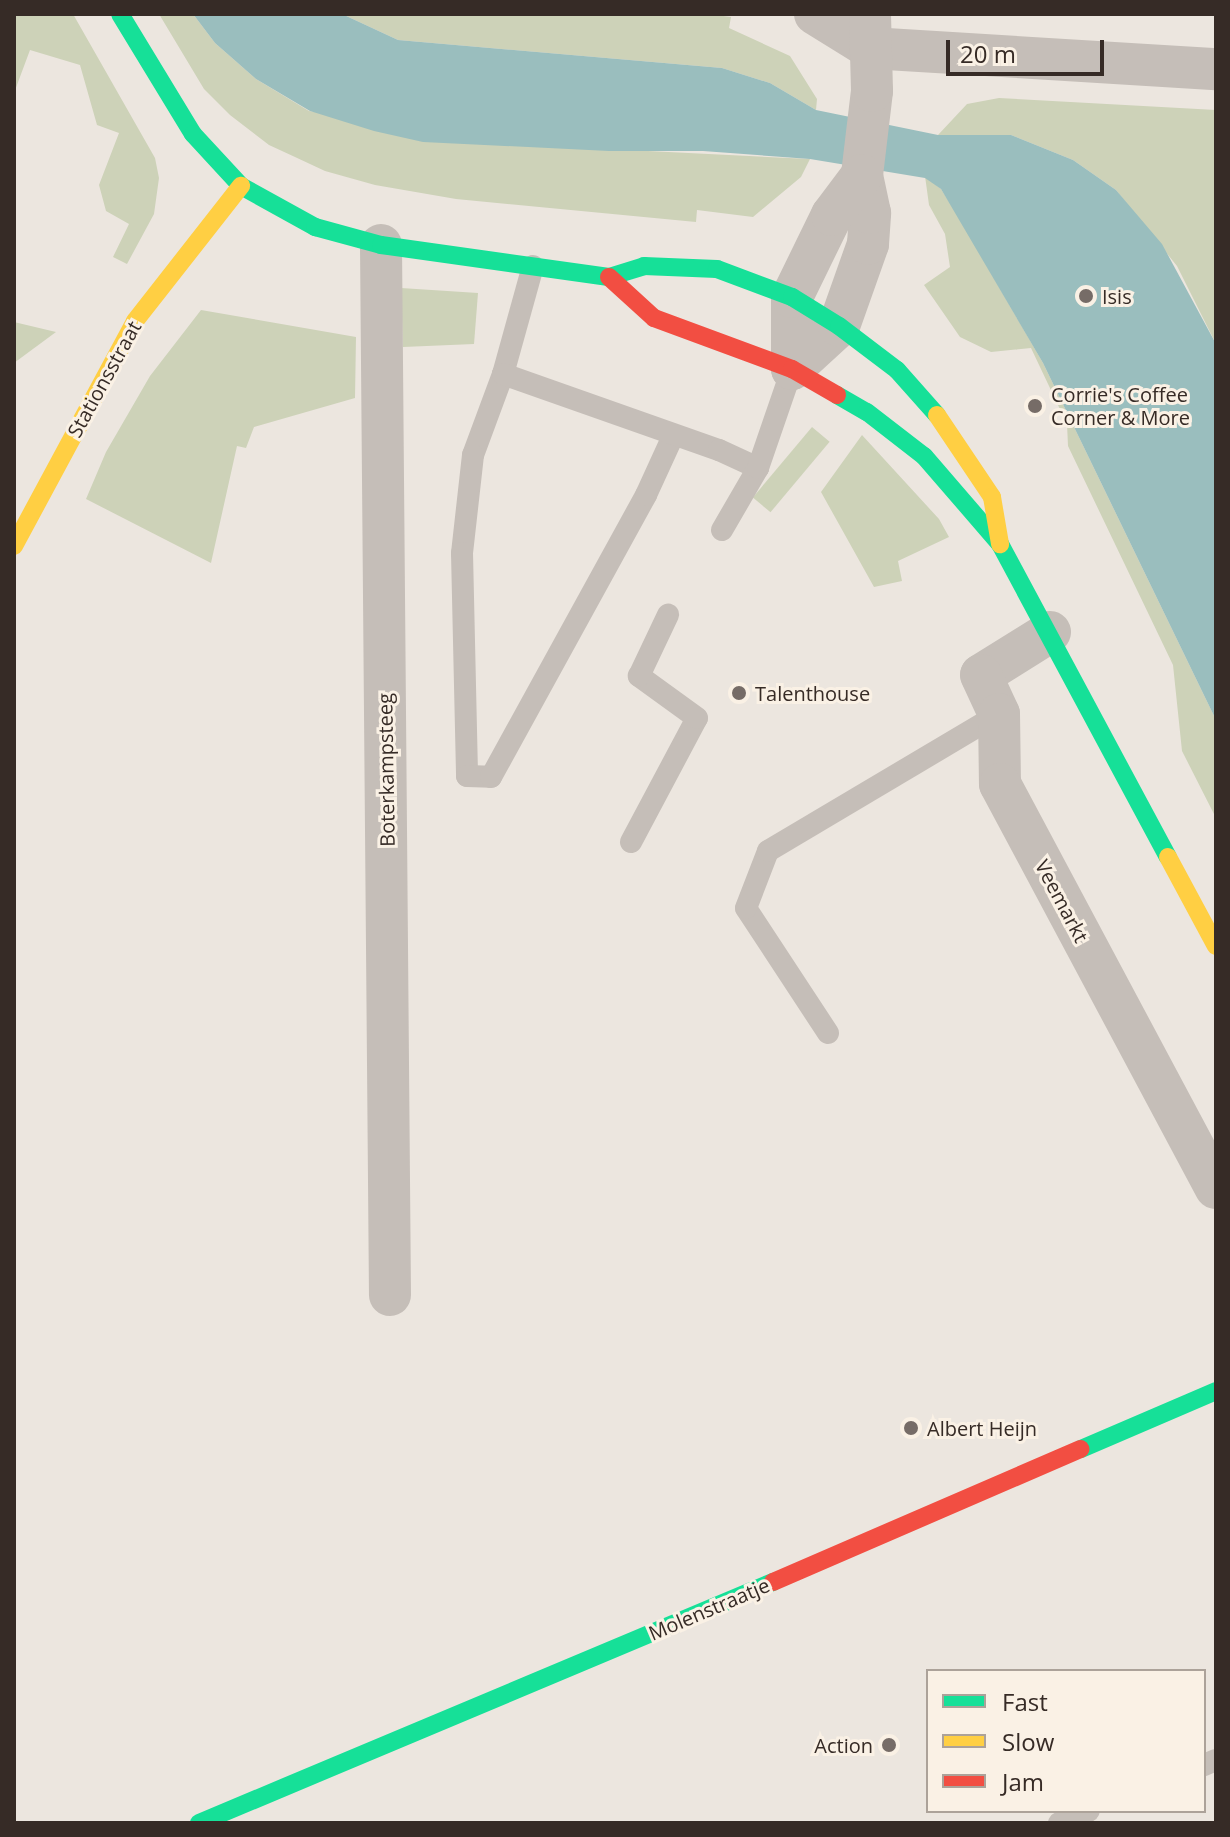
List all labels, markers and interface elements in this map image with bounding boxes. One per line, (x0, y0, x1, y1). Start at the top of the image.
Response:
scale bar (950, 24, 1108, 74)
text: 20 m (960, 37, 1016, 70)
place label: Isis (1102, 284, 1132, 308)
marker: Isis (1077, 287, 1095, 305)
street label: Stationsstraat (62, 317, 146, 441)
place label: Corrie's Coffee Corner & More (1051, 382, 1190, 429)
marker: Corrie's Coffee Corner & More (1026, 397, 1044, 415)
place label: Talenthouse (755, 681, 870, 705)
marker: Talenthouse (730, 684, 748, 702)
street label: Boterkampsteeg (373, 693, 399, 847)
street label: Veemarkt (1030, 856, 1094, 946)
place label: Albert Heijn (927, 1416, 1037, 1440)
marker: Albert Heijn (902, 1419, 920, 1437)
street label: Molenstraatje (645, 1573, 773, 1645)
legend (926, 1669, 1206, 1813)
text: Fast (1002, 1685, 1048, 1718)
text: Slow (1002, 1725, 1054, 1758)
place label: Action (814, 1733, 873, 1757)
marker: Action (880, 1736, 898, 1754)
text: Jam (1002, 1765, 1044, 1798)

